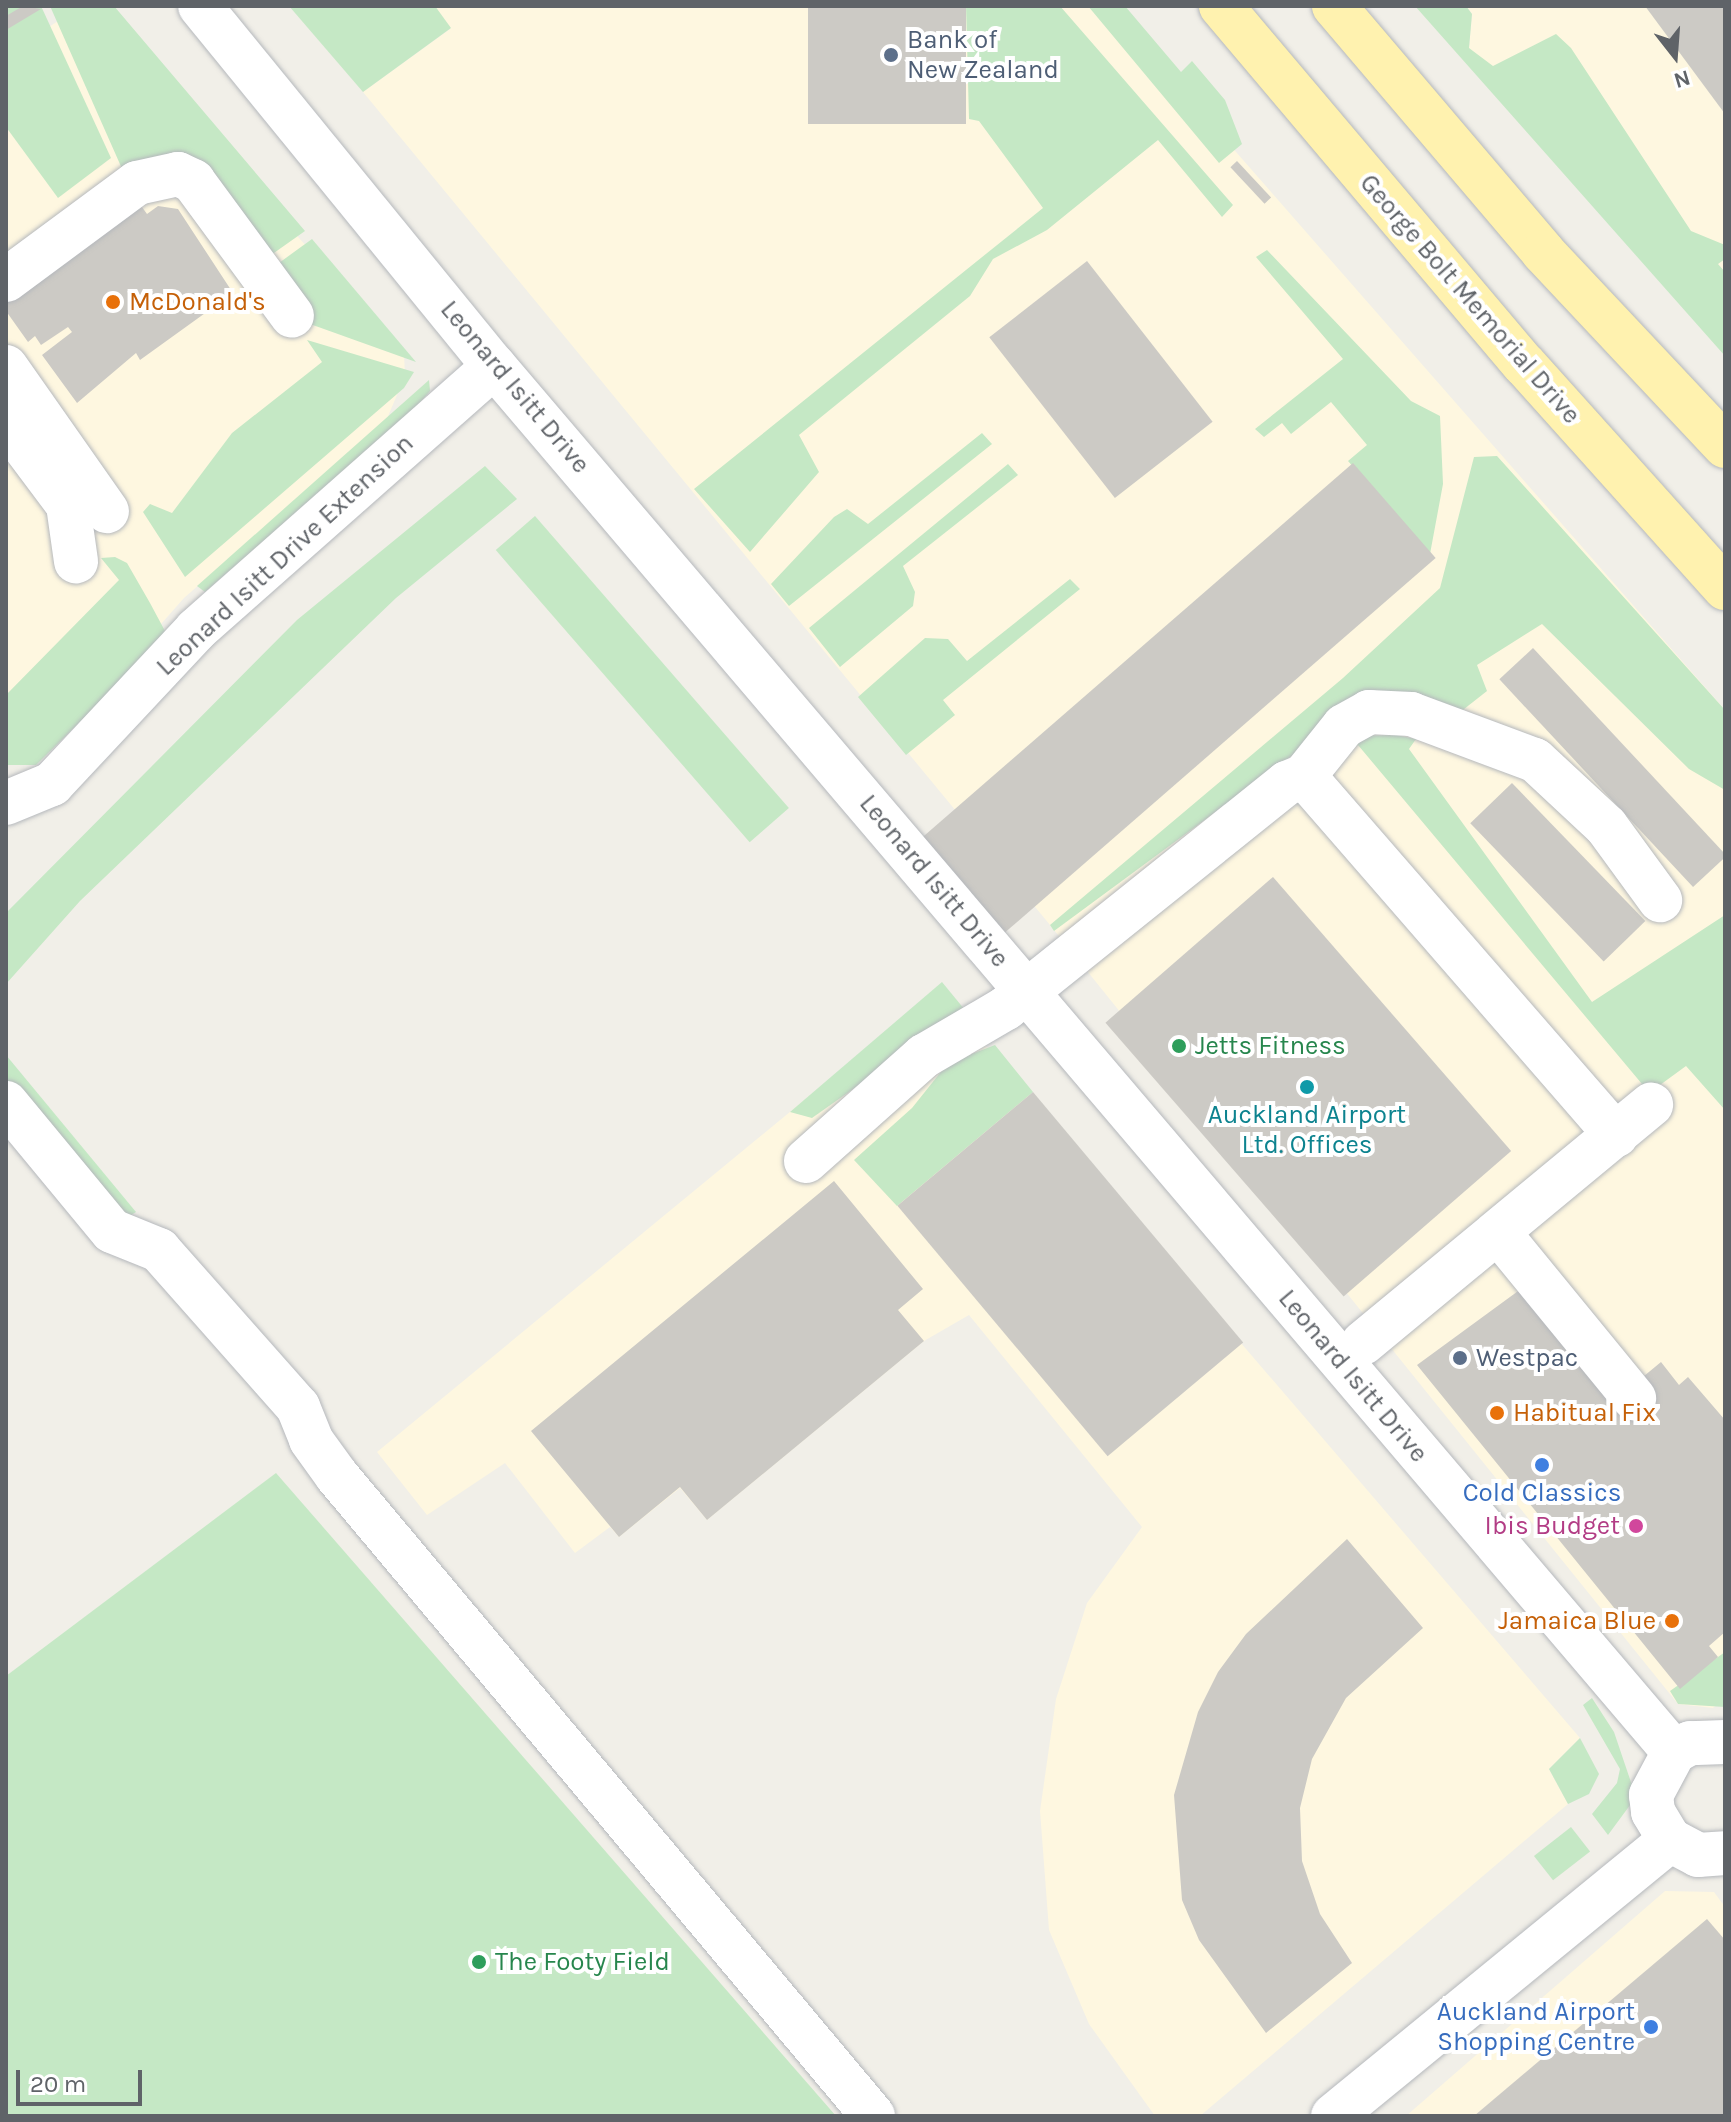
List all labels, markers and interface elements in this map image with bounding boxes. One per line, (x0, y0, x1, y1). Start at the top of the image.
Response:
north arrow (1635, 16, 1715, 96)
place label: Bank of New Zealand (907, 24, 1059, 86)
marker: Bank of New Zealand (882, 46, 900, 64)
text: N (1671, 64, 1693, 94)
street label: George Bolt Memorial Drive (1353, 168, 1587, 430)
place label: McDonald's (129, 286, 266, 318)
marker: McDonald's (104, 293, 122, 311)
street label: Leonard Isitt Drive (434, 294, 596, 480)
street label: Leonard Isitt Drive Extension (150, 428, 420, 682)
street label: Leonard Isitt Drive (853, 788, 1015, 974)
place label: Jetts Fitness (1195, 1030, 1346, 1062)
marker: Jetts Fitness (1170, 1037, 1188, 1055)
marker: Auckland Airport Ltd. Offices (1298, 1078, 1316, 1096)
place label: Auckland Airport Ltd. Offices (1208, 1099, 1406, 1160)
street label: Leonard Isitt Drive (1272, 1283, 1434, 1469)
place label: Westpac (1476, 1342, 1578, 1374)
marker: Westpac (1451, 1349, 1469, 1367)
place label: Habitual Fix (1513, 1397, 1656, 1429)
marker: Habitual Fix (1488, 1404, 1506, 1422)
marker: Cold Classics (1533, 1456, 1551, 1474)
place label: Cold Classics (1463, 1477, 1621, 1509)
place label: Ibis Budget (1485, 1510, 1620, 1542)
marker: Ibis Budget (1627, 1517, 1645, 1535)
place label: Jamaica Blue (1498, 1605, 1656, 1637)
marker: Jamaica Blue (1663, 1612, 1681, 1630)
place label: The Footy Field (495, 1946, 670, 1978)
marker: The Footy Field (470, 1953, 488, 1971)
place label: Auckland Airport Shopping Centre (1437, 1996, 1635, 2058)
marker: Auckland Airport Shopping Centre (1642, 2018, 1660, 2036)
scale bar (20, 2054, 146, 2104)
text: 20 m (30, 2070, 86, 2098)

